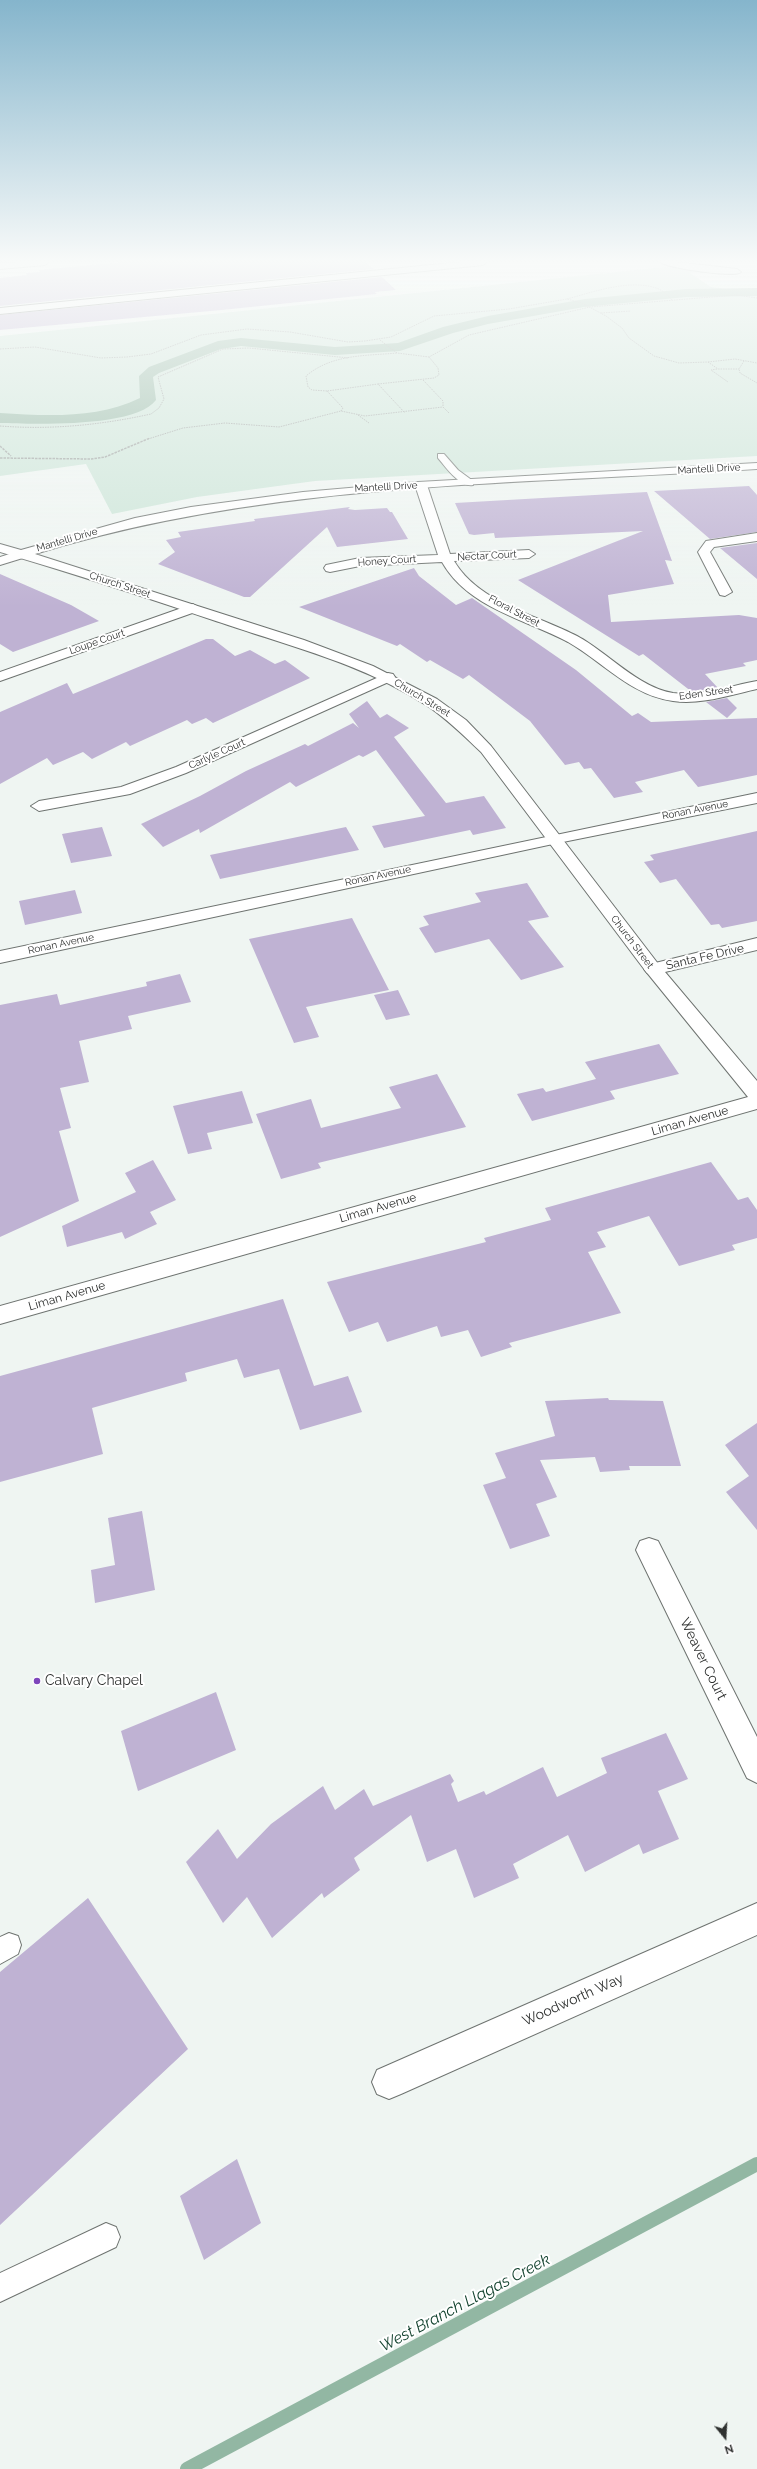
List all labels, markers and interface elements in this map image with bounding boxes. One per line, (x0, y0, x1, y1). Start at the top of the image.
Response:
street label: Mantelli Drive (677, 461, 741, 477)
street label: Mantelli Drive (354, 479, 418, 495)
street label: Mantelli Drive (35, 526, 99, 554)
street label: Nectar Court (457, 548, 517, 564)
street label: Honey Court (357, 553, 417, 569)
street label: Church Street (88, 569, 152, 601)
street label: Floral Street (486, 592, 542, 630)
street label: Loupe Court (68, 627, 126, 657)
street label: Church Street (392, 676, 452, 720)
street label: Eden Street (678, 683, 734, 703)
street label: Carlyle Court (187, 736, 247, 772)
street label: Ronan Avenue (661, 798, 729, 822)
street label: Ronan Avenue (344, 863, 412, 889)
street label: Church Street (608, 913, 656, 971)
street label: Ronan Avenue (27, 931, 95, 957)
street label: Santa Fe Drive (665, 941, 745, 973)
street label: Liman Avenue (650, 1103, 730, 1139)
street label: Liman Avenue (338, 1190, 418, 1226)
street label: Liman Avenue (27, 1278, 107, 1314)
street label: Weaver Court (676, 1615, 730, 1703)
place label: Calvary Chapel (45, 1673, 143, 1689)
marker: Calvary Chapel (32, 1676, 42, 1686)
street label: Woodworth Way (520, 1970, 626, 2030)
water label: West Branch Llagas Creek (377, 2250, 553, 2356)
north arrow (705, 2417, 745, 2457)
text: N (723, 2441, 735, 2456)

